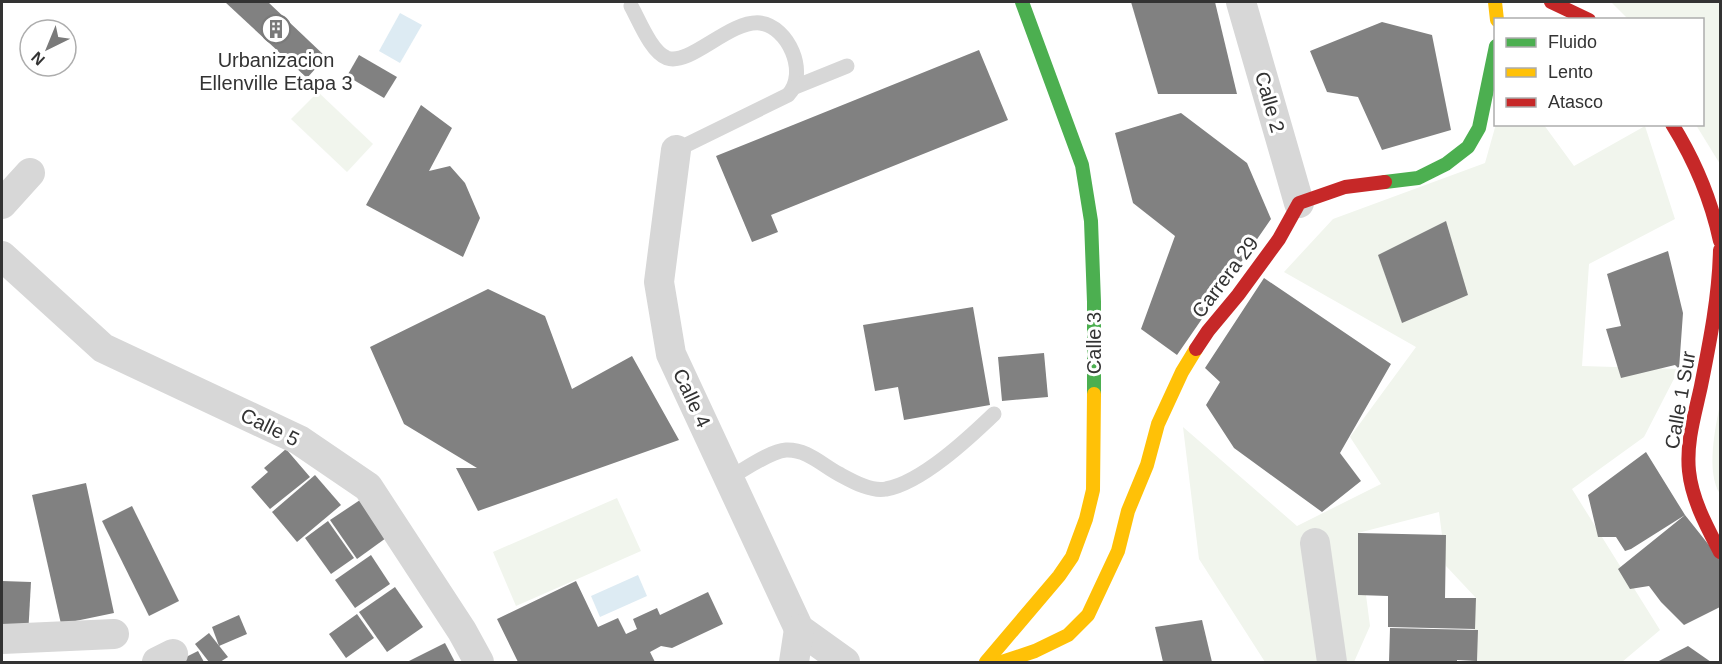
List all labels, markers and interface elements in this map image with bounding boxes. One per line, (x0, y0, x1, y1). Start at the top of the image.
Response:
building icon: Urbanizacion Ellenville Etapa 3 (260, 13, 292, 45)
north arrow (18, 18, 78, 78)
legend (1494, 18, 1704, 126)
text: Fluido (1548, 32, 1597, 52)
text: N (28, 48, 48, 69)
place label: Urbanizacion Ellenville Etapa 3 (199, 49, 353, 94)
text: Lento (1548, 62, 1593, 82)
street label: Calle 2 (1251, 69, 1289, 135)
text: Atasco (1548, 92, 1603, 112)
street label: Carrera 29 (1187, 232, 1263, 322)
street label: Calle 3 (1083, 312, 1105, 374)
street label: Calle 1 Sur (1661, 349, 1699, 451)
street label: Calle 4 (669, 365, 715, 431)
street label: Calle 5 (237, 403, 303, 451)

